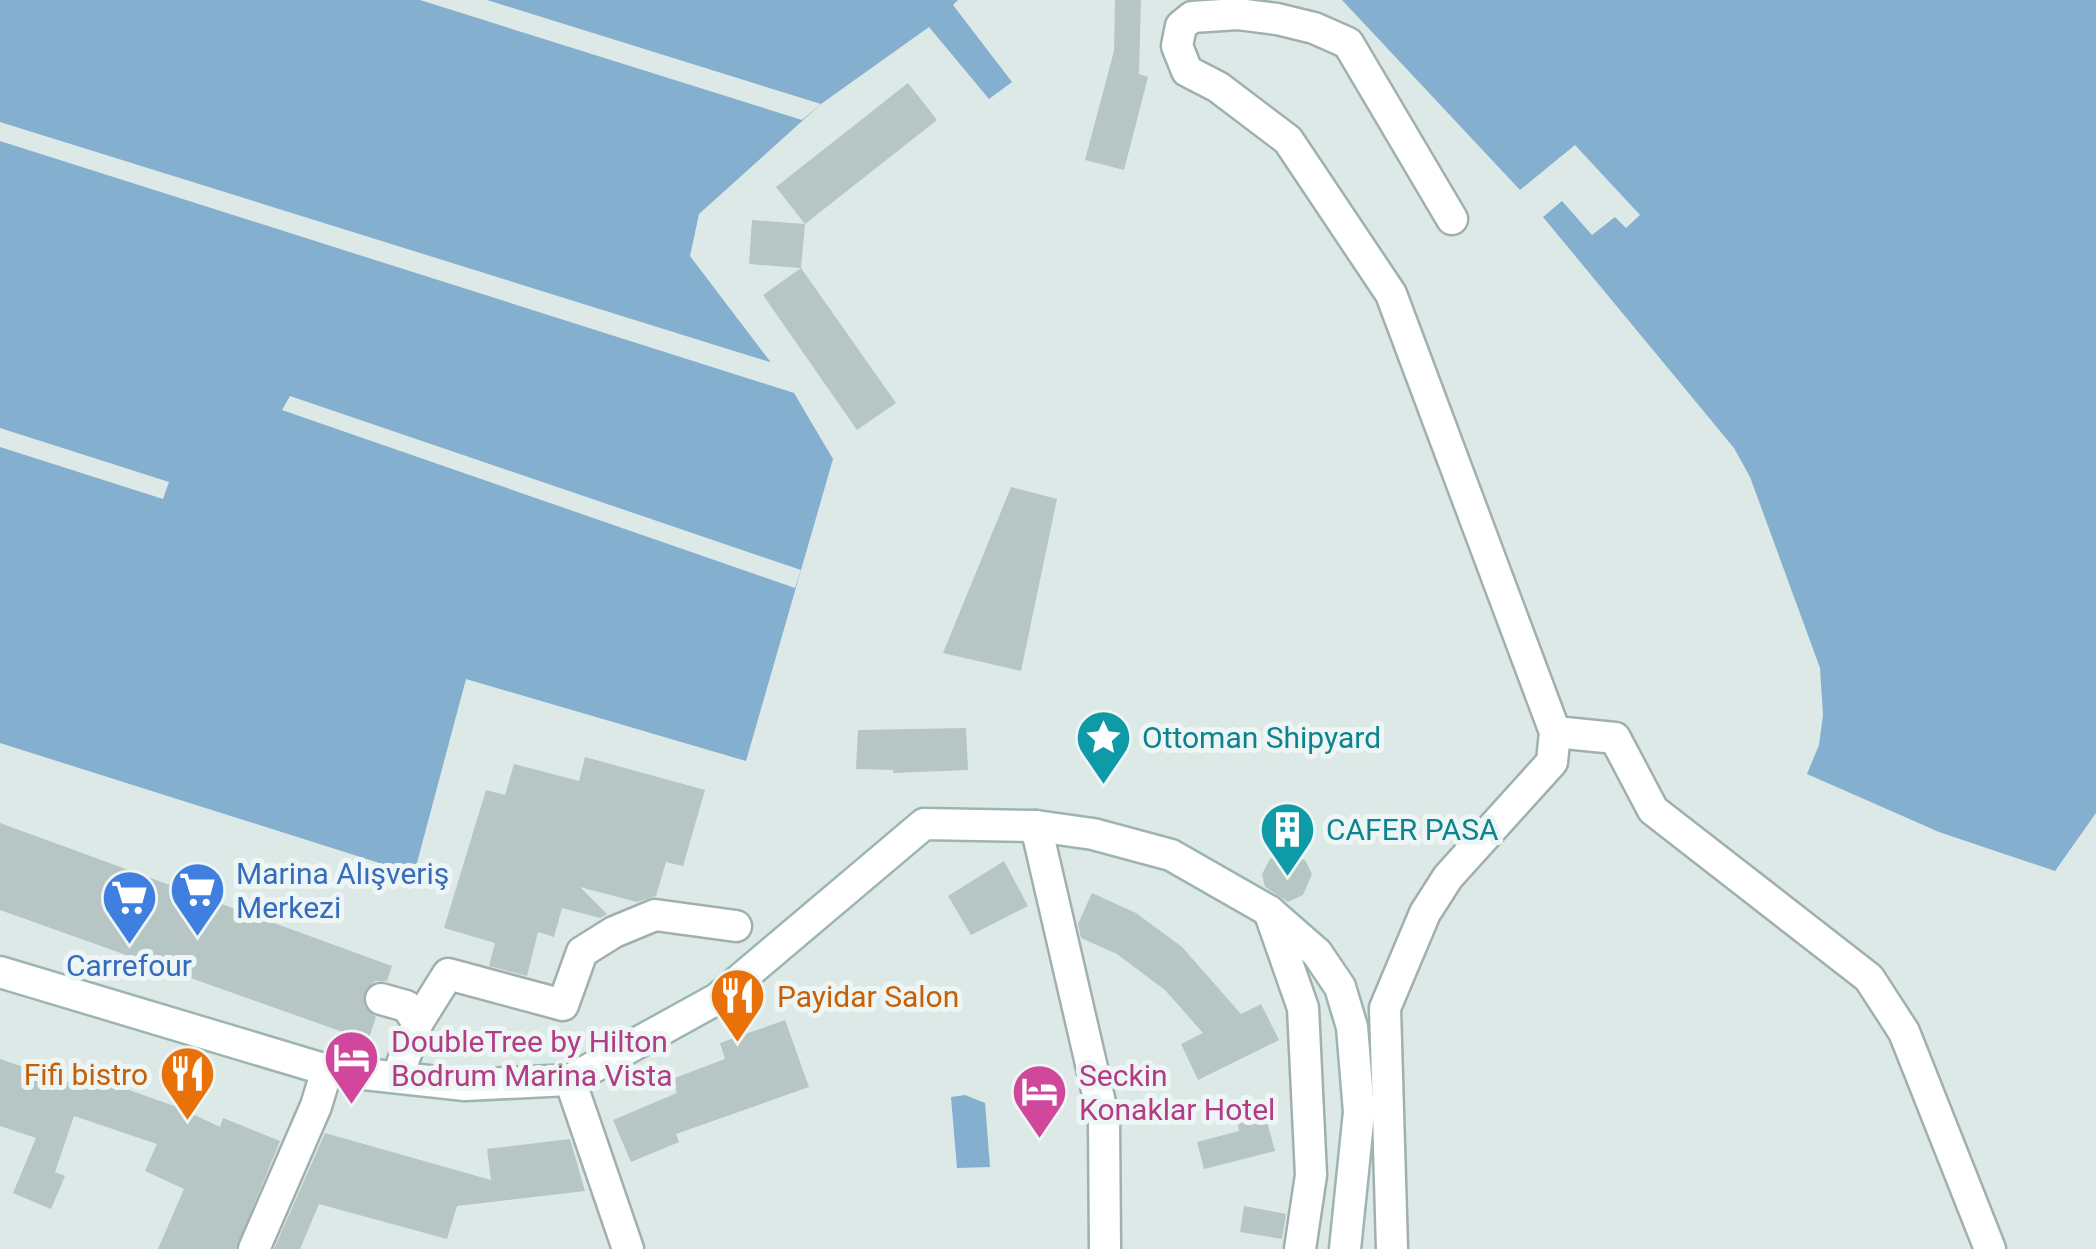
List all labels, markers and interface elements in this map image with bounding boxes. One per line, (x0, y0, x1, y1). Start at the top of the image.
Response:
place icon: Ottoman Shipyard (1073, 707, 1133, 786)
place label: Ottoman Shipyard (1142, 720, 1381, 755)
building icon: CAFER PASA (1257, 799, 1317, 878)
place label: CAFER PASA (1326, 812, 1499, 847)
place label: Marina Alışveriş Merkezi (236, 856, 449, 925)
supermarket icon: Marina Alışveriş Merkezi (167, 860, 227, 939)
supermarket icon: Carrefour (99, 867, 159, 946)
place label: Carrefour (66, 948, 192, 983)
restaurant icon: Payidar Salon (708, 966, 768, 1045)
place label: Payidar Salon (777, 979, 959, 1014)
place label: DoubleTree by Hilton Bodrum Marina Vista (391, 1024, 672, 1093)
hotel icon: DoubleTree by Hilton Bodrum Marina Vista (322, 1028, 382, 1107)
restaurant icon: Fifi bistro (157, 1044, 217, 1123)
place label: Fifi bistro (24, 1057, 148, 1092)
place label: Seckin Konaklar Hotel (1079, 1058, 1275, 1127)
hotel icon: Seckin Konaklar Hotel (1010, 1062, 1070, 1141)

